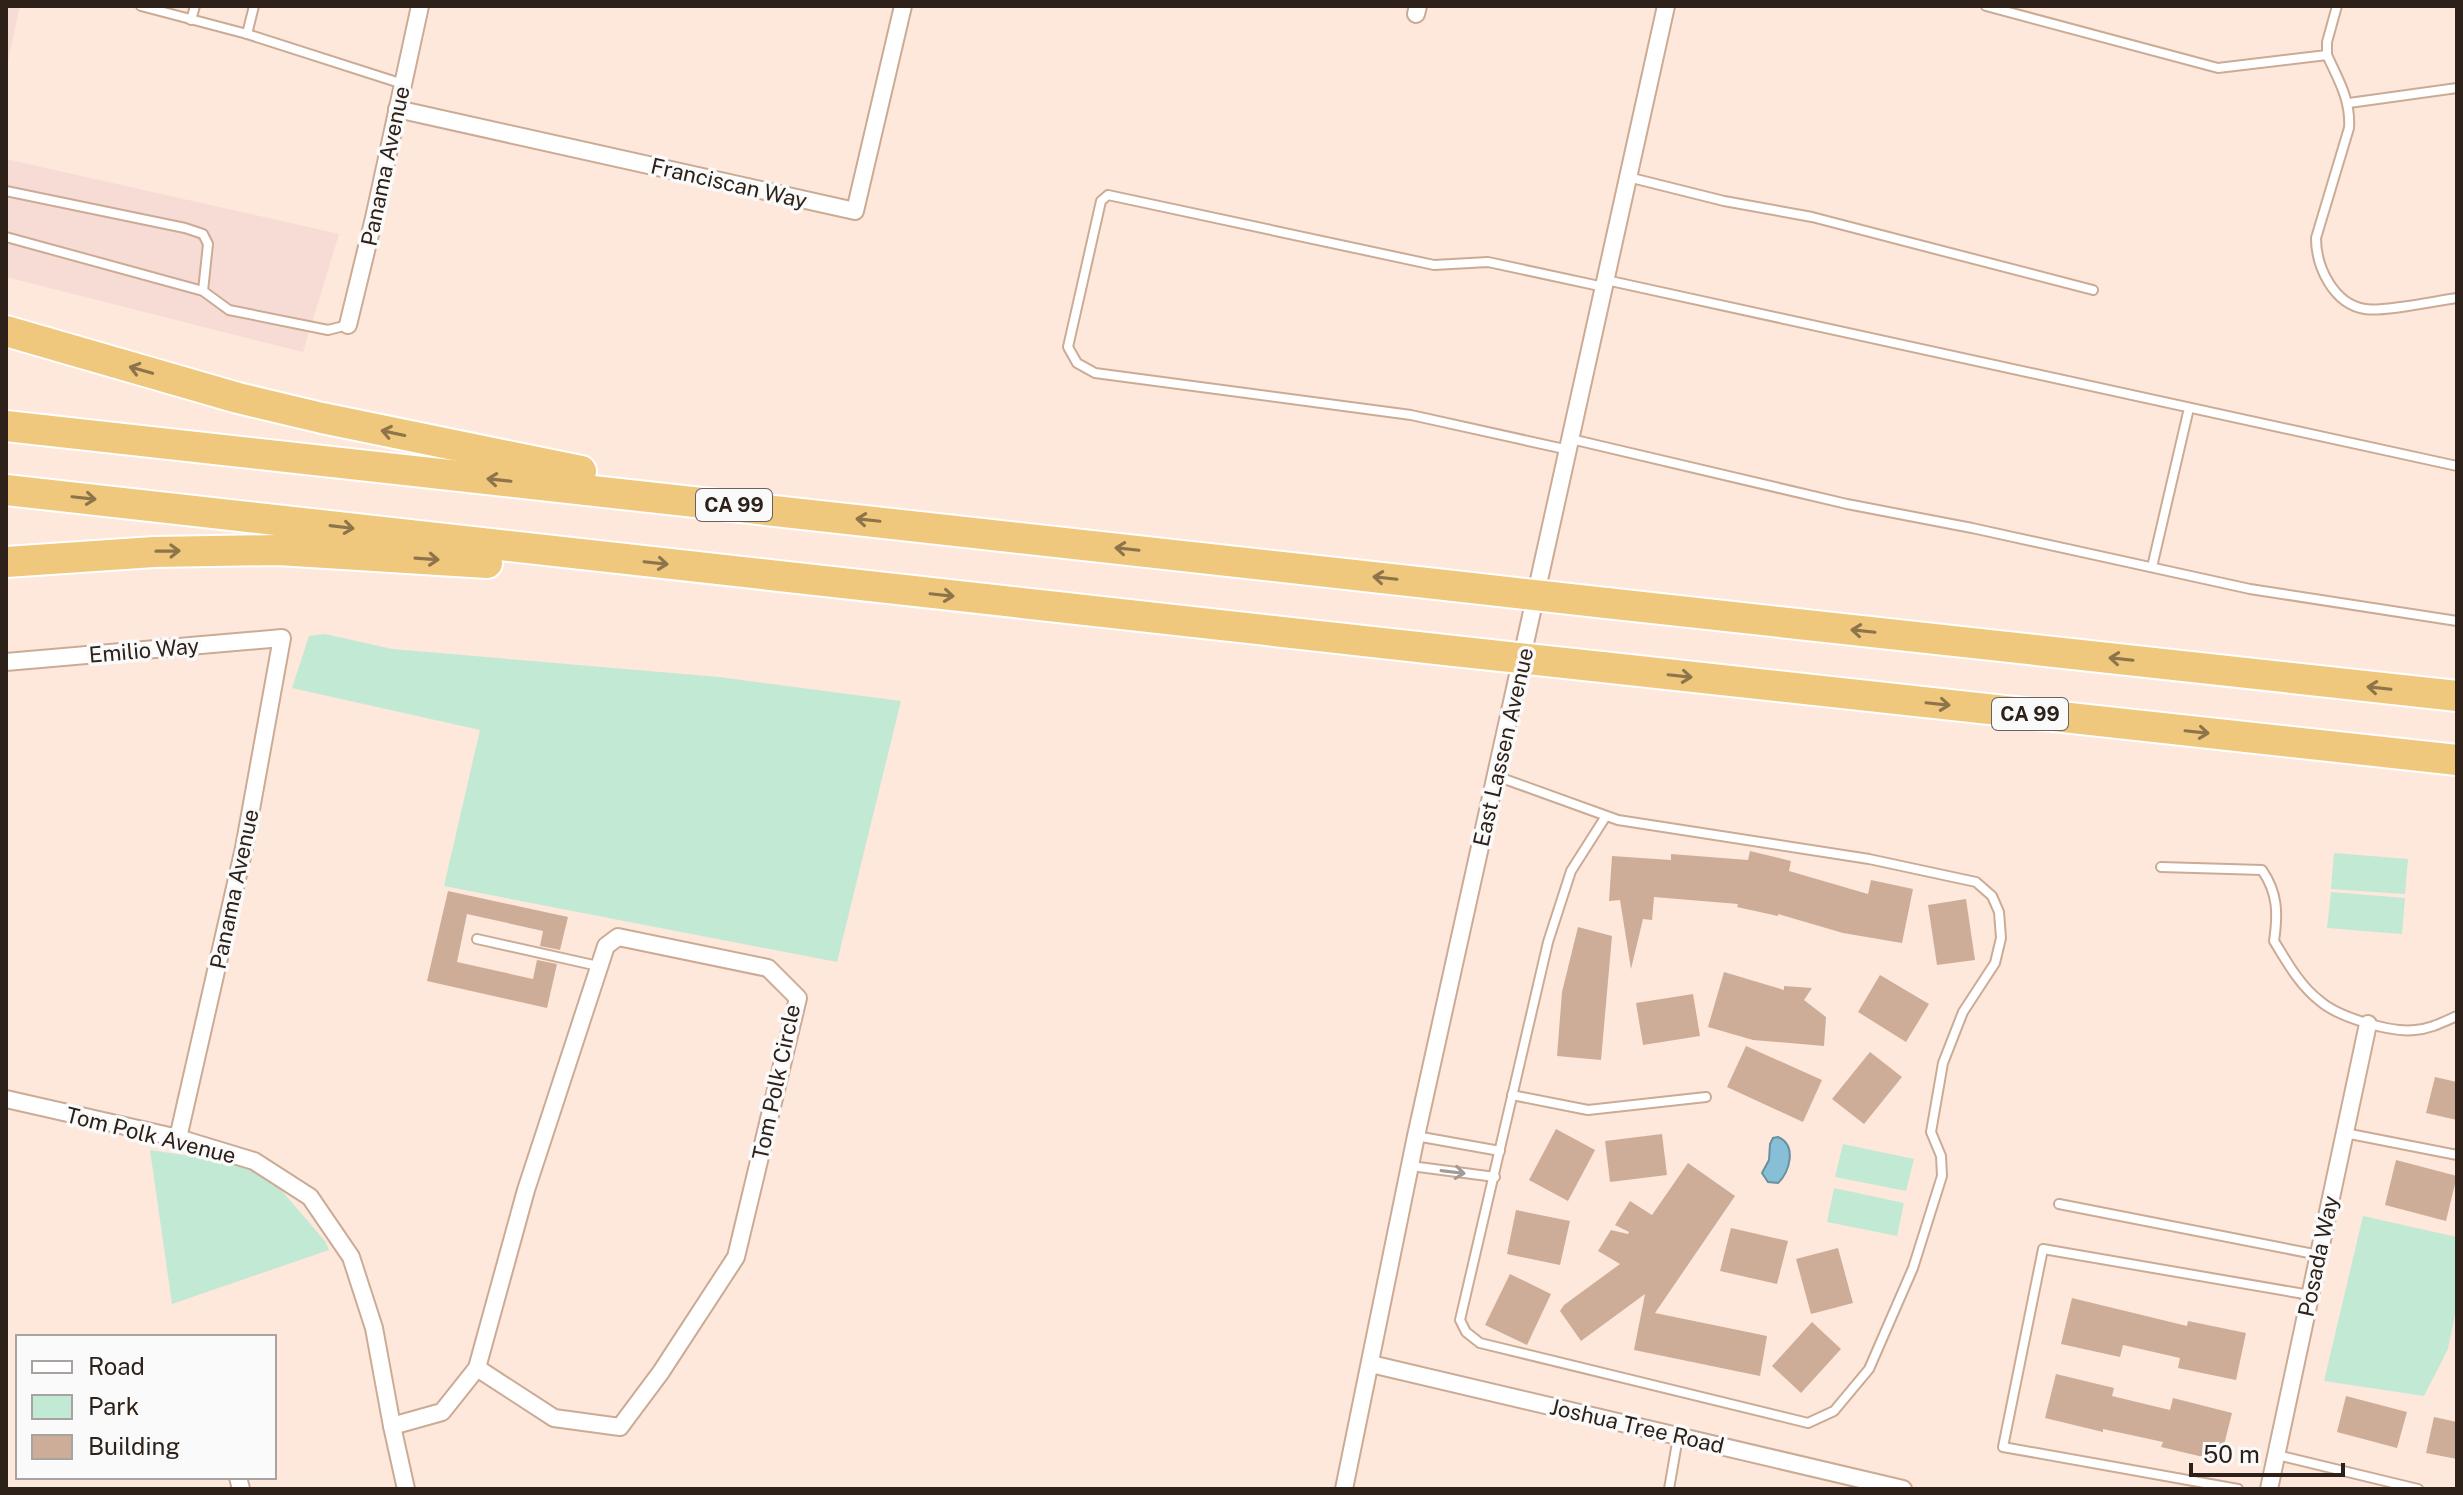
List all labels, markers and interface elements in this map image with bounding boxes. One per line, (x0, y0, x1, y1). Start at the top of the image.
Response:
street label: Panama Avenue (355, 84, 415, 248)
street label: Franciscan Way (648, 152, 810, 214)
one-way arrow (129, 362, 155, 377)
one-way arrow (381, 425, 407, 440)
one-way arrow (486, 472, 513, 487)
road number: CA 99 (696, 489, 772, 521)
one-way arrow (70, 490, 97, 505)
one-way arrow (856, 512, 881, 527)
one-way arrow (329, 520, 354, 535)
one-way arrow (1115, 541, 1140, 556)
one-way arrow (154, 543, 181, 559)
one-way arrow (413, 552, 440, 567)
one-way arrow (642, 556, 669, 571)
one-way arrow (1372, 570, 1399, 585)
one-way arrow (928, 587, 955, 602)
one-way arrow (1850, 623, 1876, 638)
street label: Emilio Way (88, 632, 201, 668)
street label: East Lassen Avenue (1467, 645, 1539, 849)
one-way arrow (2108, 652, 2135, 667)
one-way arrow (1666, 668, 1693, 683)
one-way arrow (2367, 680, 2393, 695)
one-way arrow (1924, 696, 1951, 711)
road number: CA 99 (1992, 698, 2068, 730)
one-way arrow (2183, 724, 2210, 739)
street label: Panama Avenue (204, 807, 264, 971)
street label: Tom Polk Circle (747, 1002, 805, 1162)
street label: Tom Polk Avenue (63, 1101, 239, 1169)
one-way arrow (1440, 1165, 1465, 1180)
street label: Posada Way (2292, 1193, 2344, 1319)
legend (16, 1335, 276, 1479)
text: Road (88, 1352, 145, 1380)
text: Park (88, 1392, 139, 1420)
street label: Joshua Tree Road (1547, 1393, 1727, 1459)
scale bar (2191, 1427, 2343, 1477)
text: Building (88, 1432, 180, 1460)
text: 50 m (2203, 1440, 2260, 1468)

